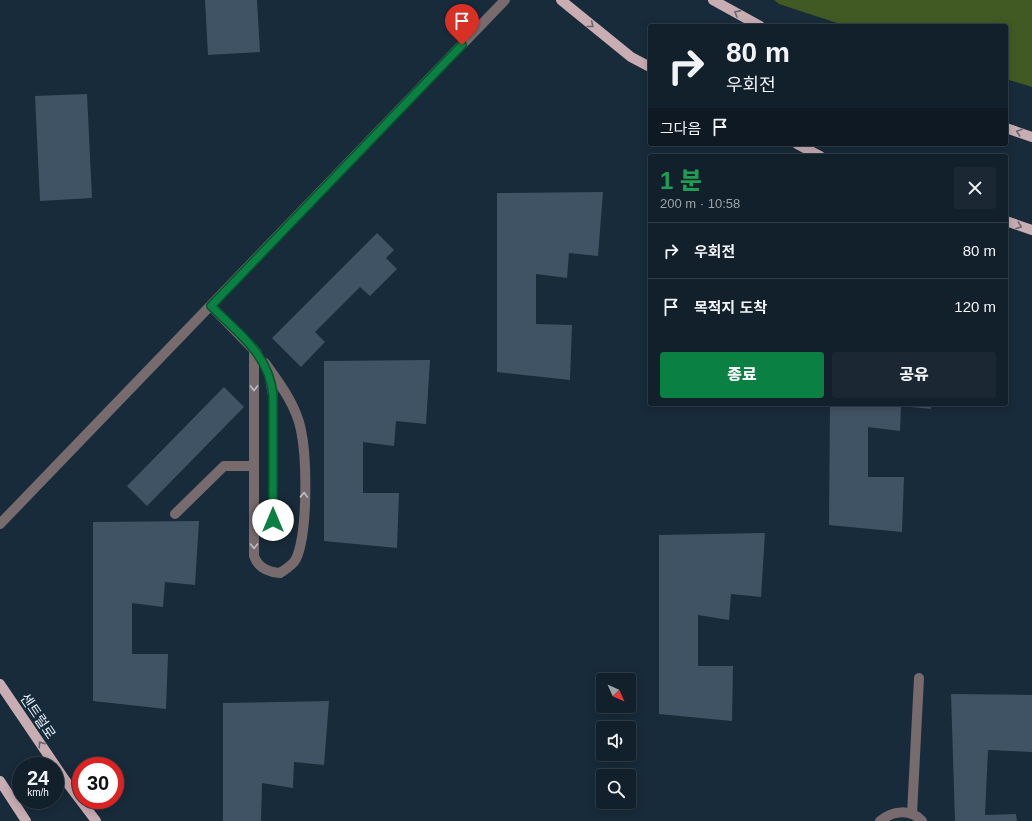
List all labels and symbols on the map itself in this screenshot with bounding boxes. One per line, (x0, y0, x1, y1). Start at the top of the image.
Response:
pin (445, 4, 479, 45)
one-way arrow (733, 10, 741, 18)
one-way arrow (587, 20, 594, 27)
one-way arrow (1016, 128, 1023, 137)
one-way arrow (1015, 221, 1022, 229)
one-way arrow (250, 385, 258, 391)
one-way arrow (300, 492, 309, 498)
position arrow (252, 499, 294, 541)
one-way arrow (250, 543, 258, 549)
north arrow (596, 673, 636, 713)
street label: 센트럴로 (17, 690, 59, 742)
one-way arrow (38, 741, 46, 748)
speed limit sign: 30 (72, 757, 124, 809)

